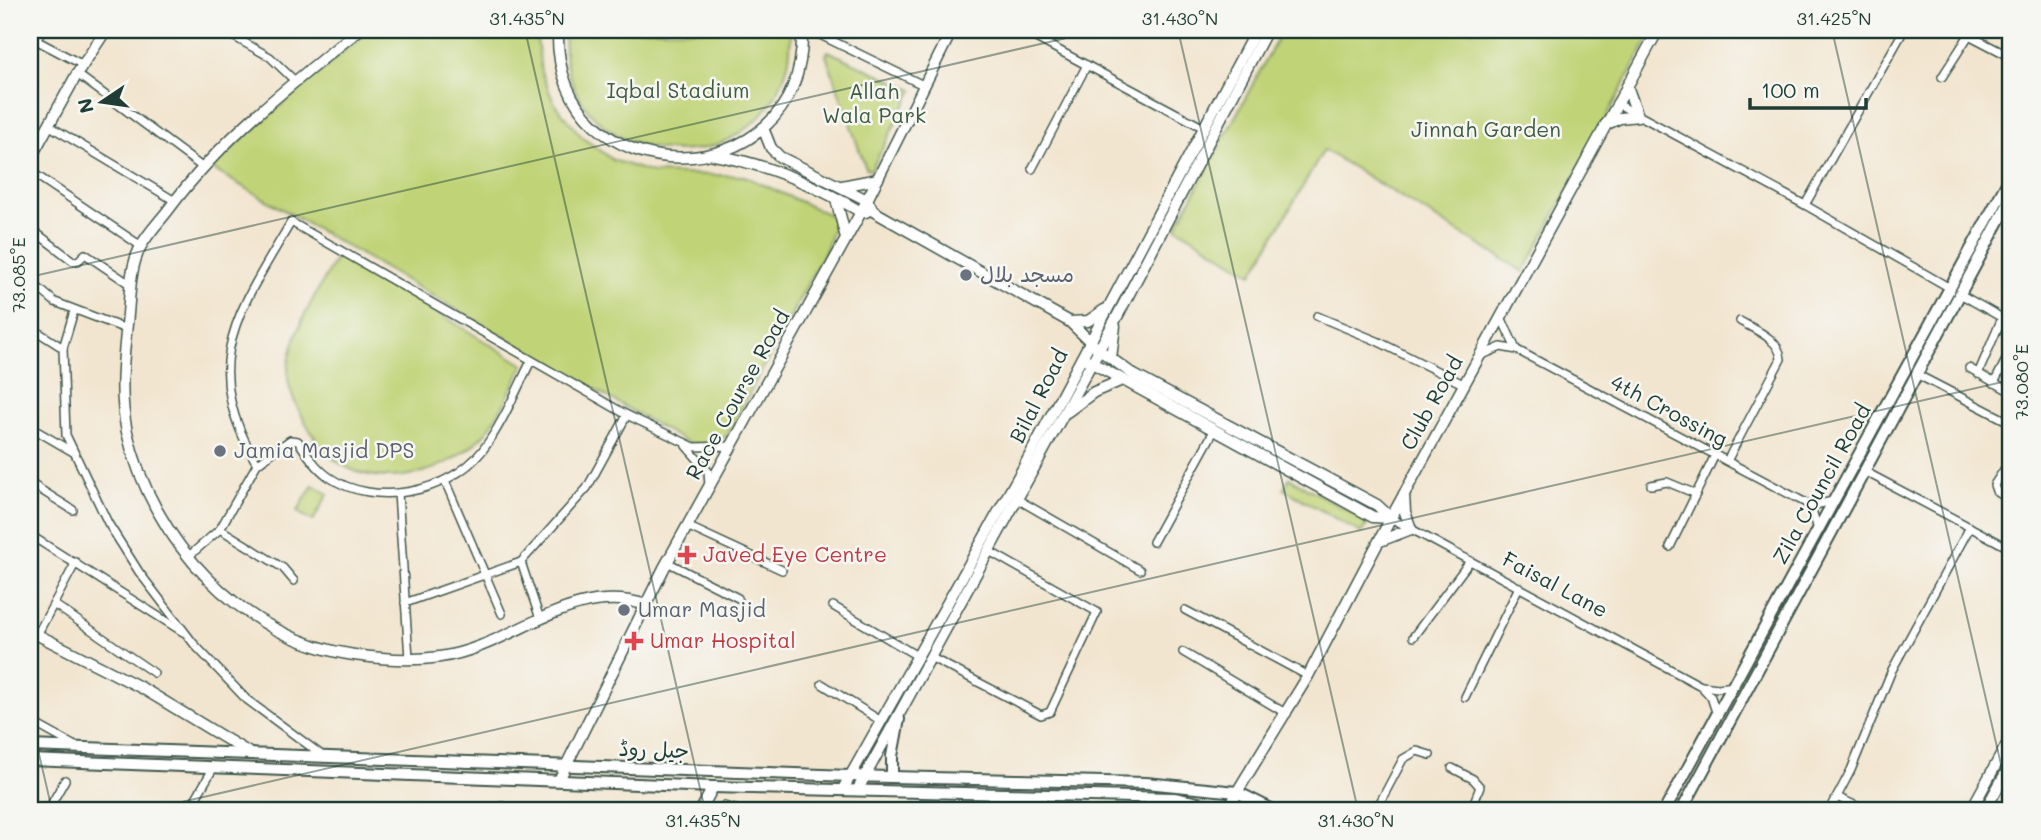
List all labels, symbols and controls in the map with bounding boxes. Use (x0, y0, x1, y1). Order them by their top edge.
text: 31.435°N (489, 6, 565, 30)
text: 31.430°N (1142, 6, 1218, 30)
text: 31.425°N (1796, 6, 1872, 30)
north arrow (66, 66, 136, 136)
scale bar (1750, 66, 1866, 110)
park label: Iqbal Stadium (606, 76, 750, 103)
text: 100 m (1761, 76, 1820, 103)
park label: Allah Wala Park (822, 77, 926, 128)
text: N (71, 96, 99, 116)
park label: Jinnah Garden (1411, 115, 1561, 142)
text: 73.085°E (6, 237, 30, 313)
place label: مسجد بلال (980, 260, 1074, 288)
marker: مسجد بلال (958, 267, 974, 283)
street label: Race Course Road (679, 304, 795, 484)
street label: Bilal Road (1002, 344, 1073, 447)
text: 73.080°E (2009, 344, 2033, 420)
street label: Club Road (1394, 350, 1468, 454)
street label: 4th Crossing (1607, 368, 1733, 452)
street label: Zila Council Road (1765, 398, 1876, 568)
place label: Jamia Masjid DPS (234, 436, 414, 463)
marker: Jamia Masjid DPS (212, 443, 228, 459)
place label: Javed Eye Centre (703, 540, 887, 567)
marker: Javed Eye Centre (677, 545, 697, 565)
street label: Faisal Lane (1498, 545, 1613, 623)
place label: Umar Masjid (638, 595, 766, 622)
marker: Umar Masjid (616, 602, 632, 618)
place label: Umar Hospital (650, 626, 796, 653)
marker: Umar Hospital (624, 631, 644, 651)
street label: جیل روڈ (618, 734, 690, 763)
text: 31.435°N (665, 808, 741, 832)
text: 31.430°N (1318, 808, 1394, 832)

